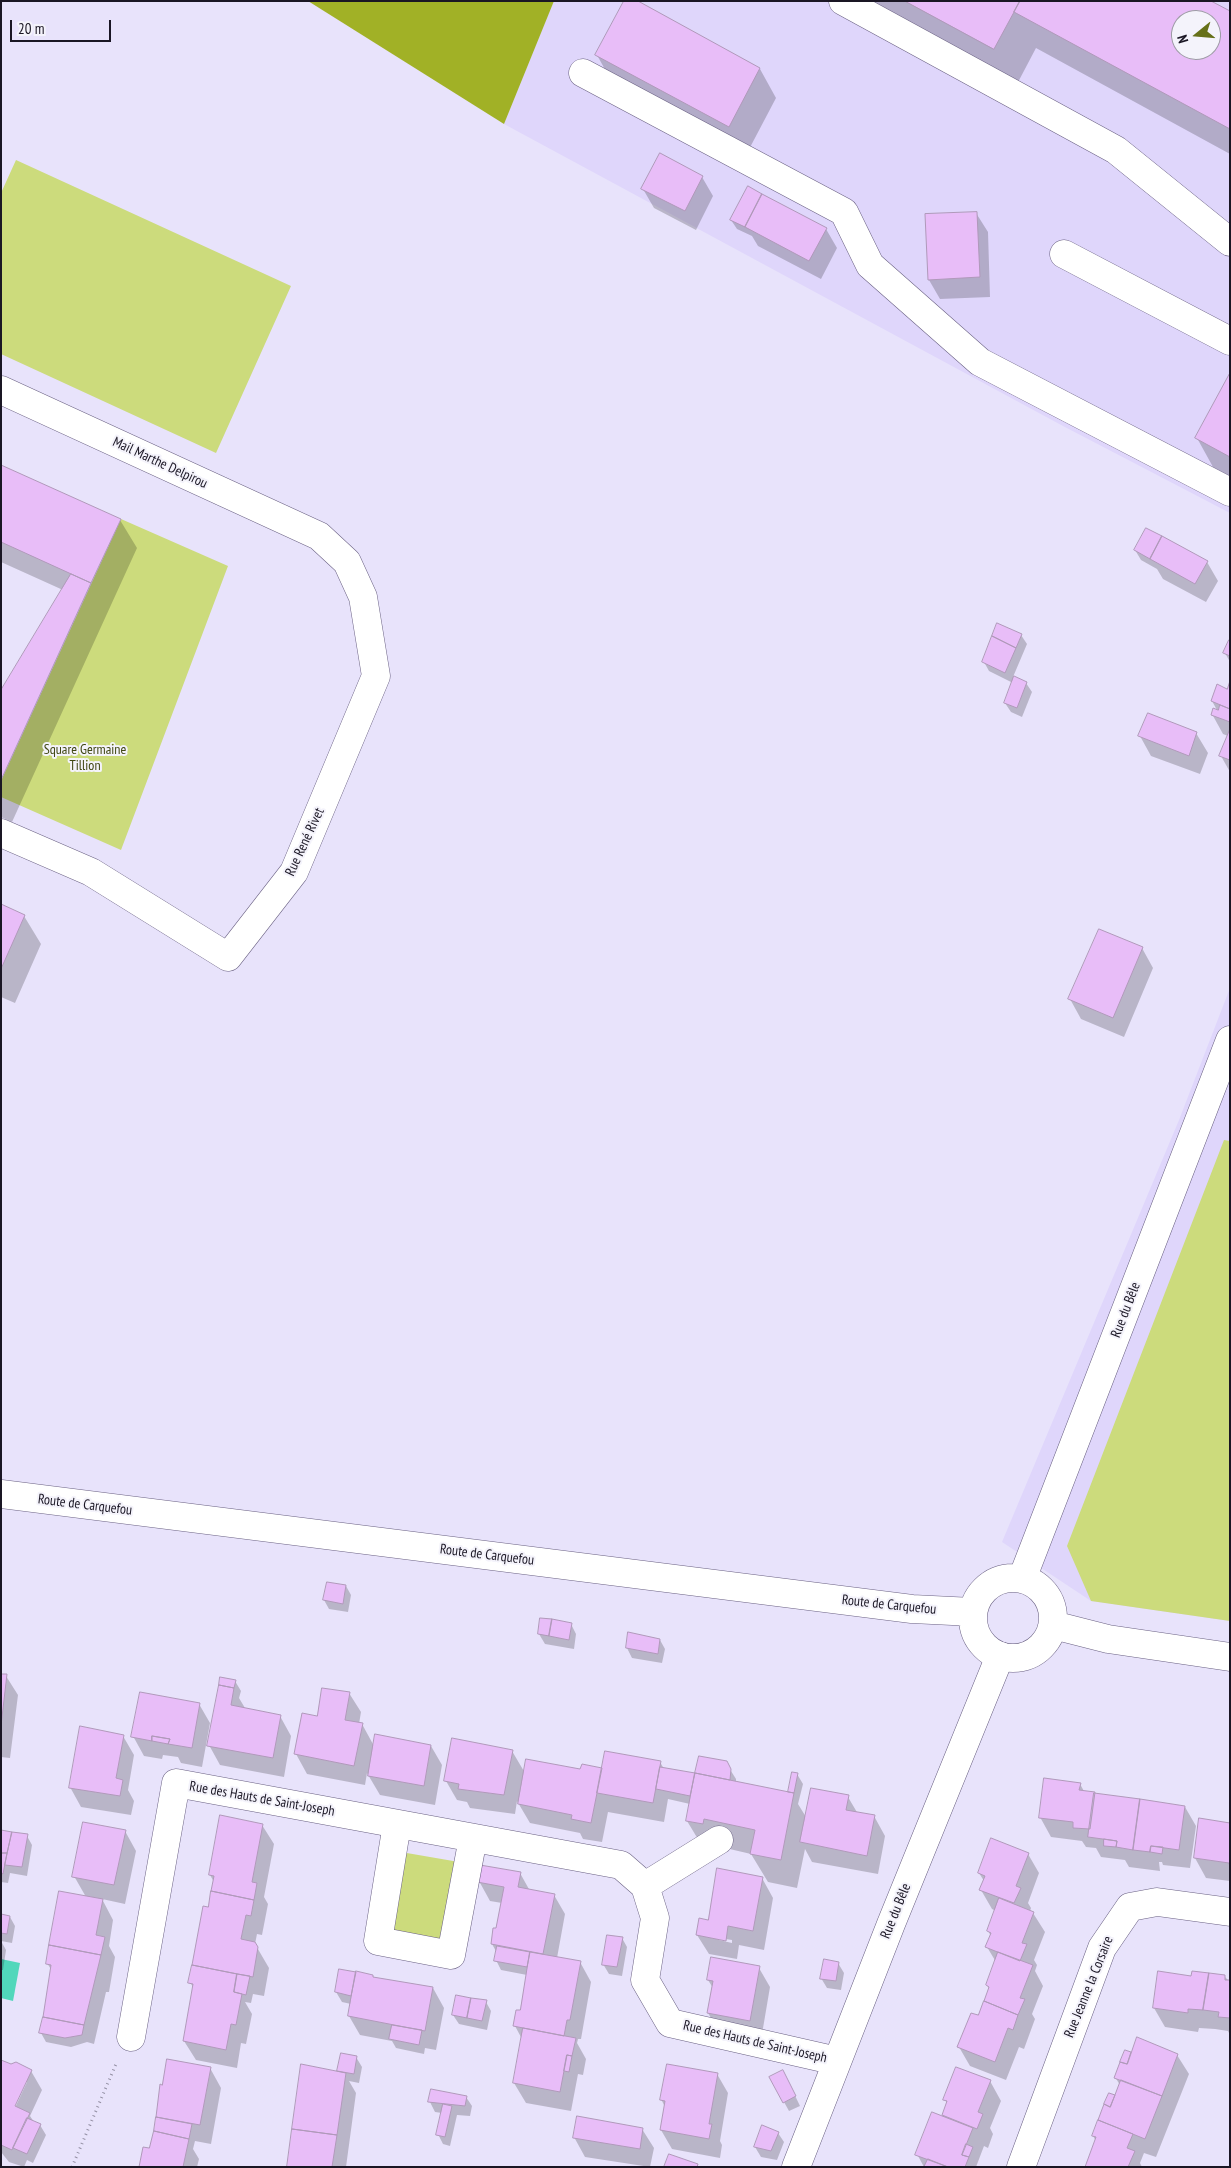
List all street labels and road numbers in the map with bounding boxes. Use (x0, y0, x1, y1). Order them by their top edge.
street label: Mail Marthe Delpirou (110, 434, 210, 492)
street label: Rue René Rivet (282, 805, 328, 879)
street label: Rue du Bêle (1108, 1280, 1144, 1340)
street label: Route de Carquefou (37, 1491, 133, 1519)
street label: Route de Carquefou (439, 1541, 535, 1569)
street label: Route de Carquefou (841, 1592, 937, 1618)
street label: Rue des Hauts de Saint-Joseph (188, 1778, 336, 1820)
street label: Rue du Bêle (877, 1881, 915, 1941)
street label: Rue Jeanne la Corsaire (1061, 1934, 1117, 2040)
street label: Rue des Hauts de Saint-Joseph (681, 2017, 829, 2067)

